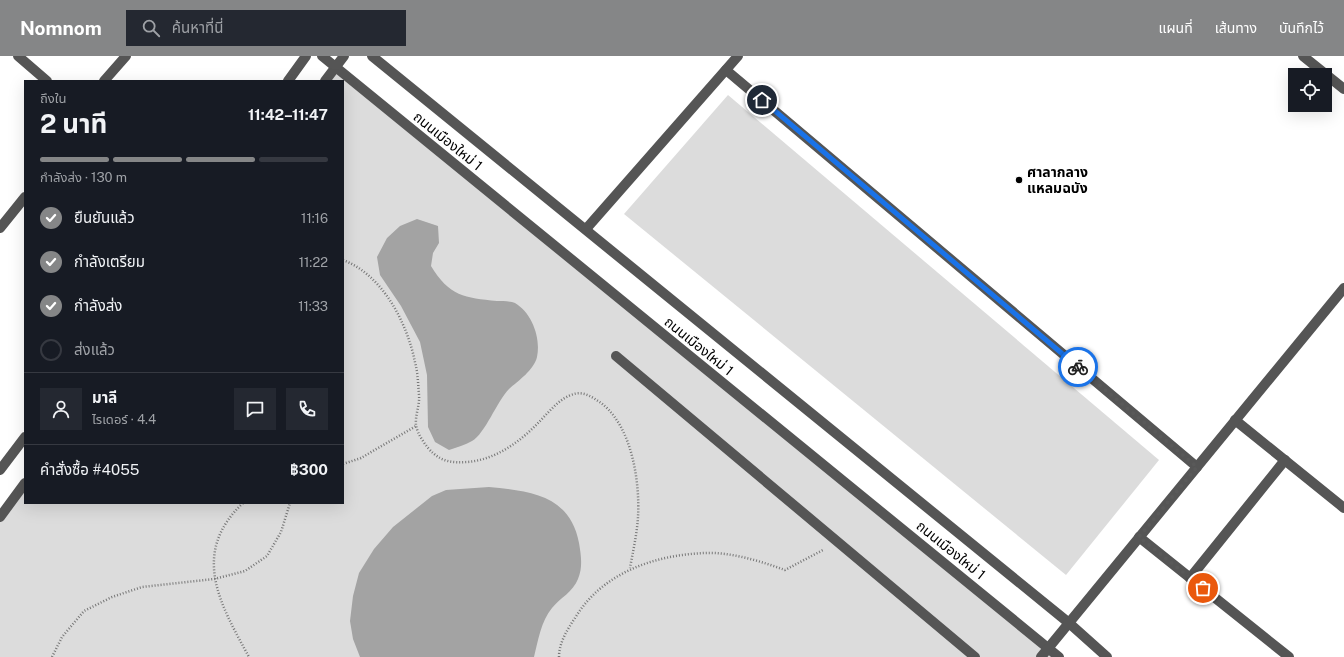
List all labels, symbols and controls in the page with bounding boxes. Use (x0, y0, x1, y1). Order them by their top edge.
search box (126, 10, 406, 46)
text: Nomnom (20, 17, 102, 39)
icon: search (140, 17, 162, 39)
text: ค้นหาที่นี่ (172, 19, 223, 36)
text: แผนที่ (1159, 20, 1193, 36)
text: เส้นทาง (1215, 20, 1257, 36)
text: บันทึกไว้ (1279, 20, 1324, 36)
map controls (1288, 68, 1332, 112)
button: locate (1288, 68, 1332, 112)
pin (745, 83, 779, 117)
icon: home (751, 89, 773, 111)
text: ถึงใน (40, 91, 66, 106)
text: 11:42–11:47 (248, 106, 328, 123)
text: 2 นาที (40, 108, 107, 139)
street label: ถนนเมืองใหม่ 1 (410, 108, 486, 174)
place label: ศาลากลาง แหลมฉบัง (1027, 164, 1088, 196)
text: กำลังส่ง · 130 m (40, 170, 127, 185)
marker: ศาลากลาง แหลมฉบัง (1014, 175, 1024, 185)
icon: check (40, 207, 62, 229)
text: ยืนยันแล้ว (74, 209, 135, 226)
text: 11:16 (301, 211, 328, 226)
icon: check (40, 251, 62, 273)
text: กำลังเตรียม (74, 253, 145, 270)
text: 11:22 (299, 255, 328, 270)
icon: check (40, 295, 62, 317)
text: กำลังส่ง (74, 297, 122, 314)
text: 11:33 (298, 299, 328, 314)
street label: ถนนเมืองใหม่ 1 (661, 313, 737, 379)
text: ส่งแล้ว (74, 341, 115, 358)
courier (1058, 347, 1098, 387)
icon: bike (1067, 356, 1089, 378)
button: person (40, 388, 82, 430)
button: chat (234, 388, 276, 430)
button: phone (286, 388, 328, 430)
text: มาลี (92, 389, 117, 406)
text: ไรเดอร์ · 4.4 (92, 412, 156, 427)
text: คำสั่งซื้อ #4055 (40, 461, 139, 478)
text: ฿300 (290, 461, 328, 478)
street label: ถนนเมืองใหม่ 1 (913, 517, 989, 583)
pin (1186, 571, 1220, 605)
icon: bag (1192, 577, 1214, 599)

